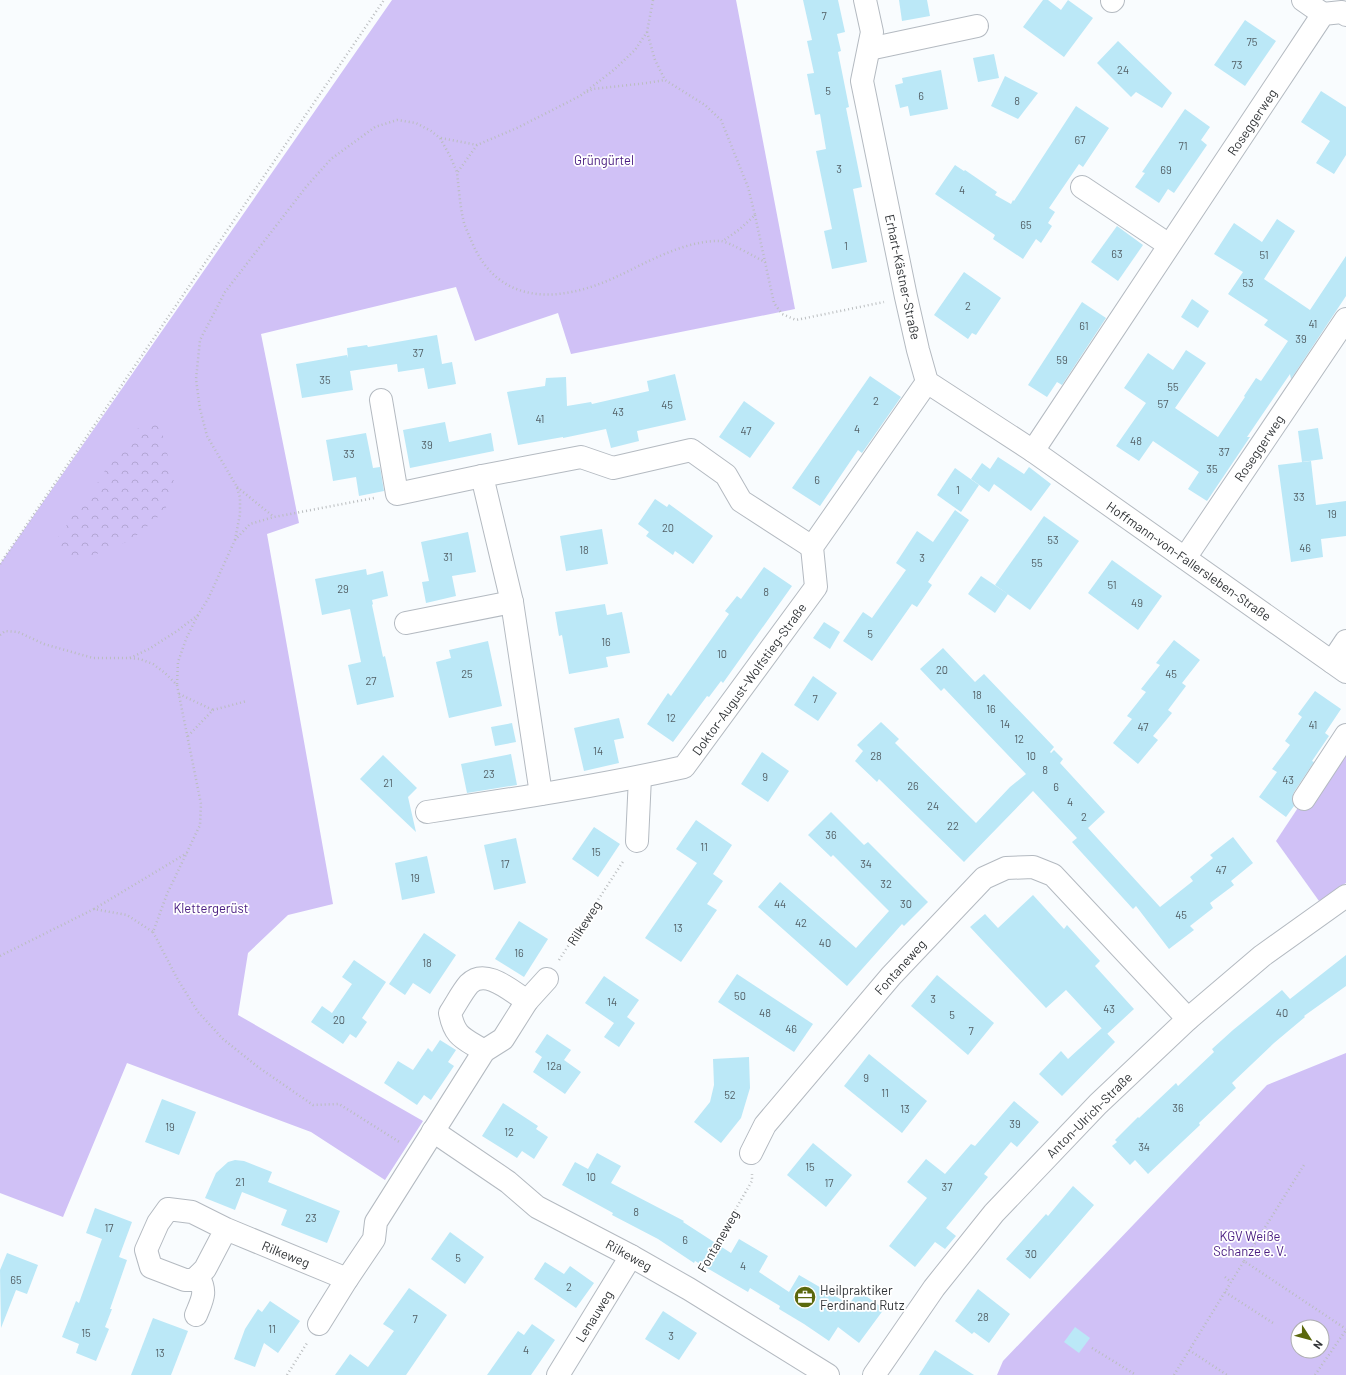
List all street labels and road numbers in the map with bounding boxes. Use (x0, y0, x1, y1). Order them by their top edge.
street label: Roseggerweg (1224, 86, 1280, 158)
street label: Erhart-Kästner-Straße (882, 213, 924, 341)
street label: Roseggerweg (1231, 412, 1287, 484)
street label: Hoffmann-von-Fallersleben-Straße (1104, 498, 1274, 624)
street label: Doktor-August-Wolfstieg-Straße (688, 600, 810, 758)
street label: Rilkeweg (564, 898, 604, 948)
street label: Fontaneweg (871, 936, 929, 998)
street label: Anton-Ulrich-Straße (1043, 1069, 1135, 1161)
street label: Fontaneweg (694, 1207, 742, 1275)
street label: Rilkeweg (603, 1236, 655, 1274)
street label: Rilkeweg (260, 1237, 312, 1271)
street label: Lenauweg (572, 1287, 616, 1345)

